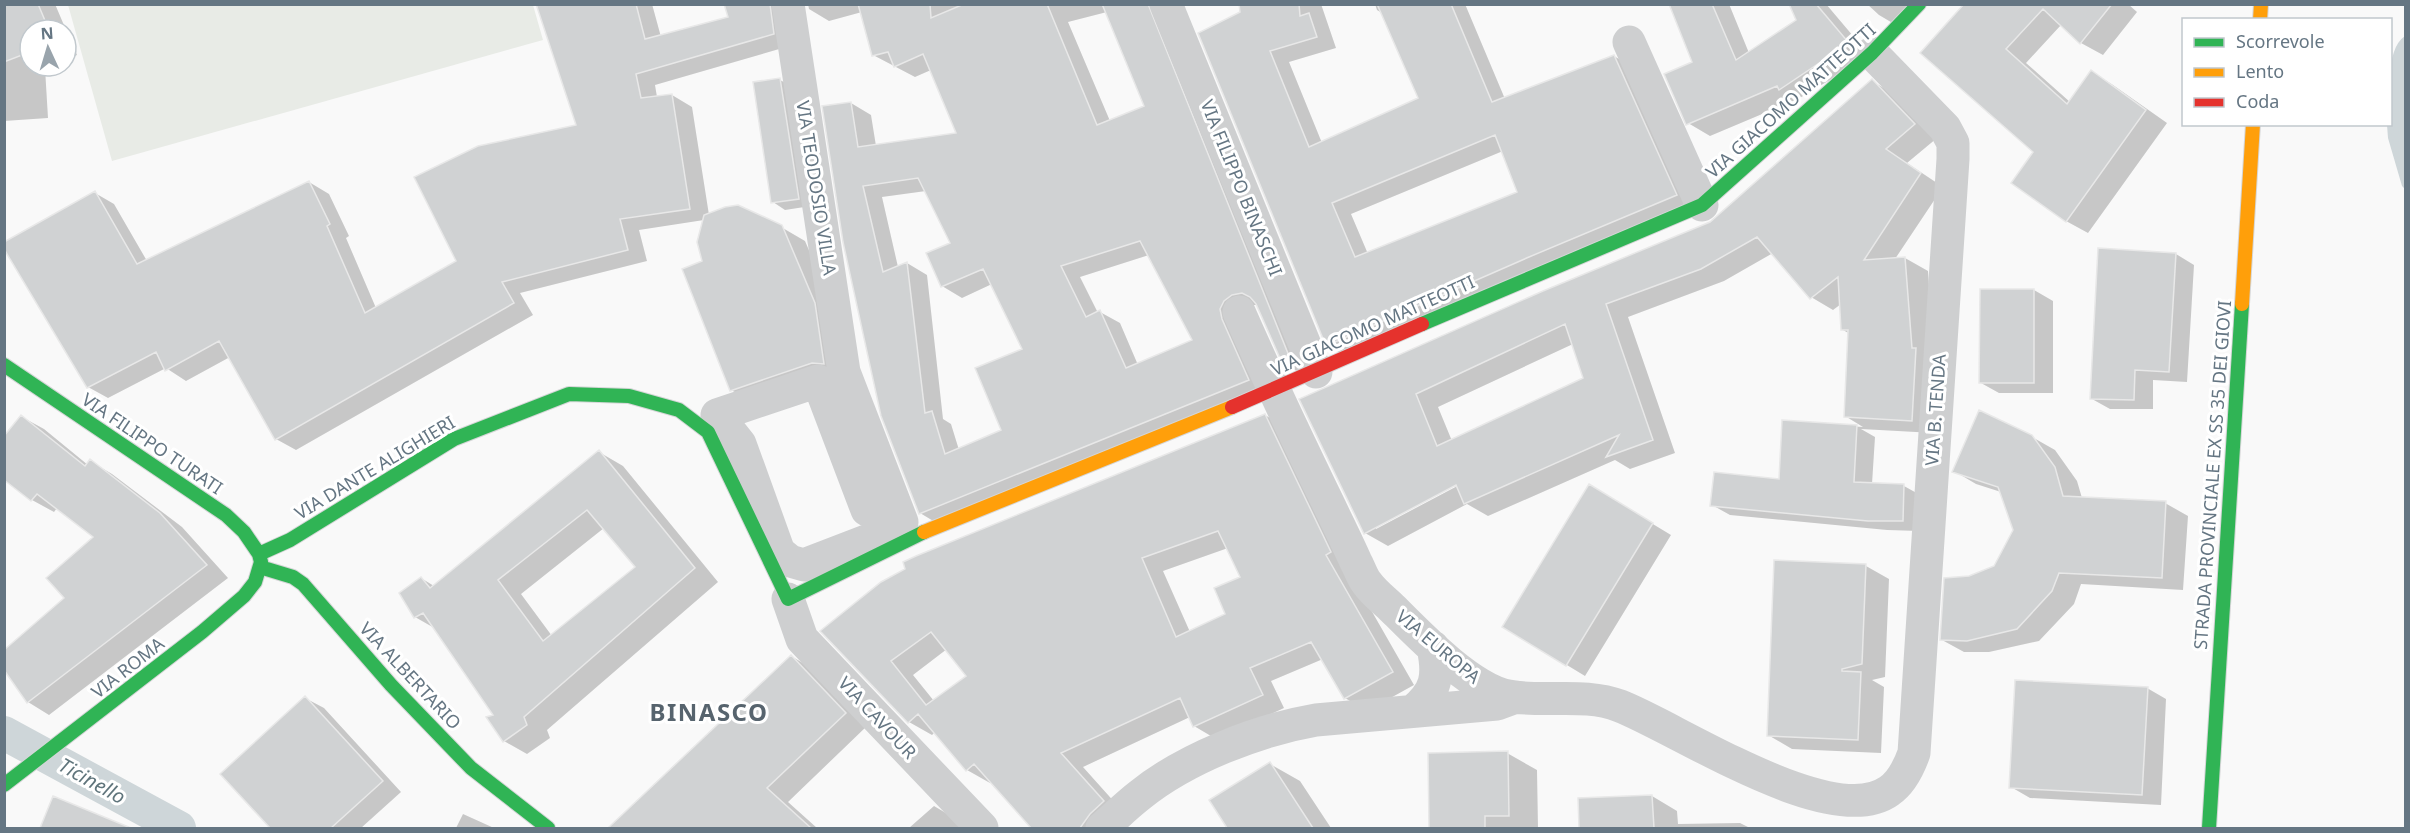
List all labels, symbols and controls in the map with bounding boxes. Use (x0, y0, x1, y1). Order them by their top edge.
north arrow (18, 18, 78, 78)
street label: VIA GIACOMO MATTEOTTI (1700, 18, 1880, 183)
legend (2182, 18, 2392, 126)
text: N (40, 22, 54, 44)
text: Scorrevole (2236, 29, 2325, 53)
text: Lento (2236, 59, 2284, 83)
text: Coda (2236, 89, 2279, 113)
street label: VIA FILIPPO BINASCHI (1196, 96, 1288, 279)
street label: VIA TEODOSIO VILLA (791, 99, 843, 277)
street label: VIA GIACOMO MATTEOTTI (1267, 269, 1478, 381)
street label: STRADA PROVINCIALE EX SS 35 DEI GIOVI (2188, 299, 2236, 650)
street label: VIA B. TENDA (1919, 353, 1951, 467)
street label: VIA FILIPPO TURATI (77, 387, 228, 499)
street label: VIA DANTE ALIGHIERI (290, 410, 459, 524)
street label: VIA EUROPA (1391, 604, 1486, 689)
street label: VIA ALBERTARIO (355, 616, 467, 734)
street label: VIA ROMA (86, 631, 169, 703)
street label: VIA CAVOUR (833, 671, 922, 764)
district label: BINASCO (649, 695, 769, 728)
water label: Ticinello (54, 751, 131, 810)

